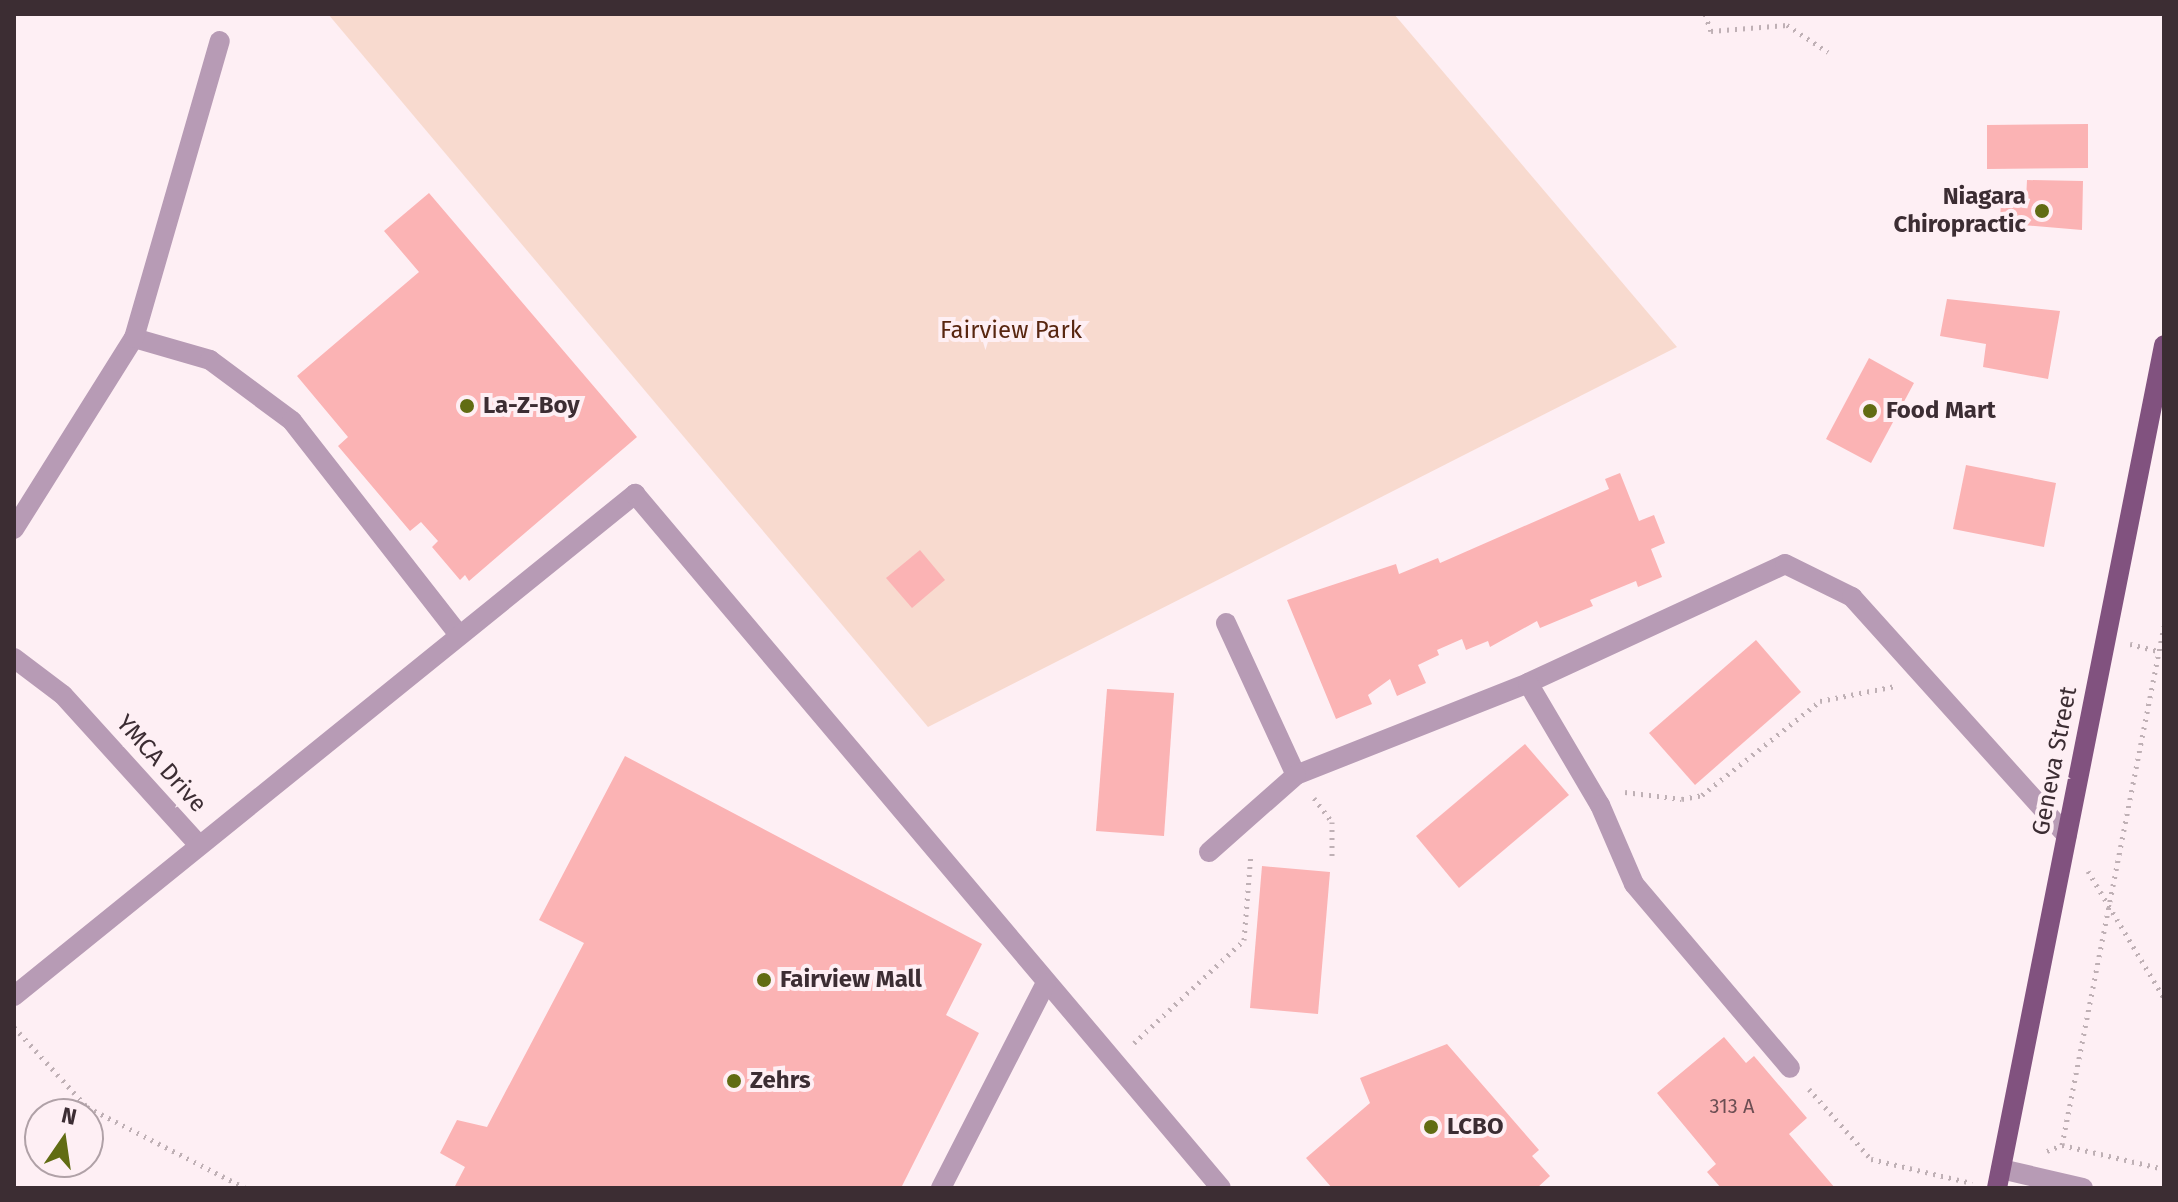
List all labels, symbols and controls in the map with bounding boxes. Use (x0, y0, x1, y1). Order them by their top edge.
place label: Niagara Chiropractic (1894, 183, 2026, 239)
marker: Niagara Chiropractic (2033, 202, 2051, 220)
park label: Fairview Park (940, 317, 1082, 345)
place label: La-Z-Boy (483, 392, 580, 420)
marker: La-Z-Boy (458, 397, 476, 415)
place label: Food Mart (1886, 397, 1996, 425)
marker: Food Mart (1861, 402, 1879, 420)
street label: Geneva Street (2026, 684, 2084, 838)
street label: YMCA Drive (110, 709, 212, 819)
place label: Fairview Mall (780, 966, 922, 994)
marker: Fairview Mall (755, 971, 773, 989)
place label: Zehrs (750, 1067, 811, 1095)
marker: Zehrs (725, 1072, 743, 1090)
house number: 313 A (1710, 1094, 1754, 1118)
north arrow (24, 1098, 104, 1178)
text: N (59, 1101, 79, 1131)
place label: LCBO (1447, 1113, 1503, 1141)
marker: LCBO (1422, 1118, 1440, 1136)

